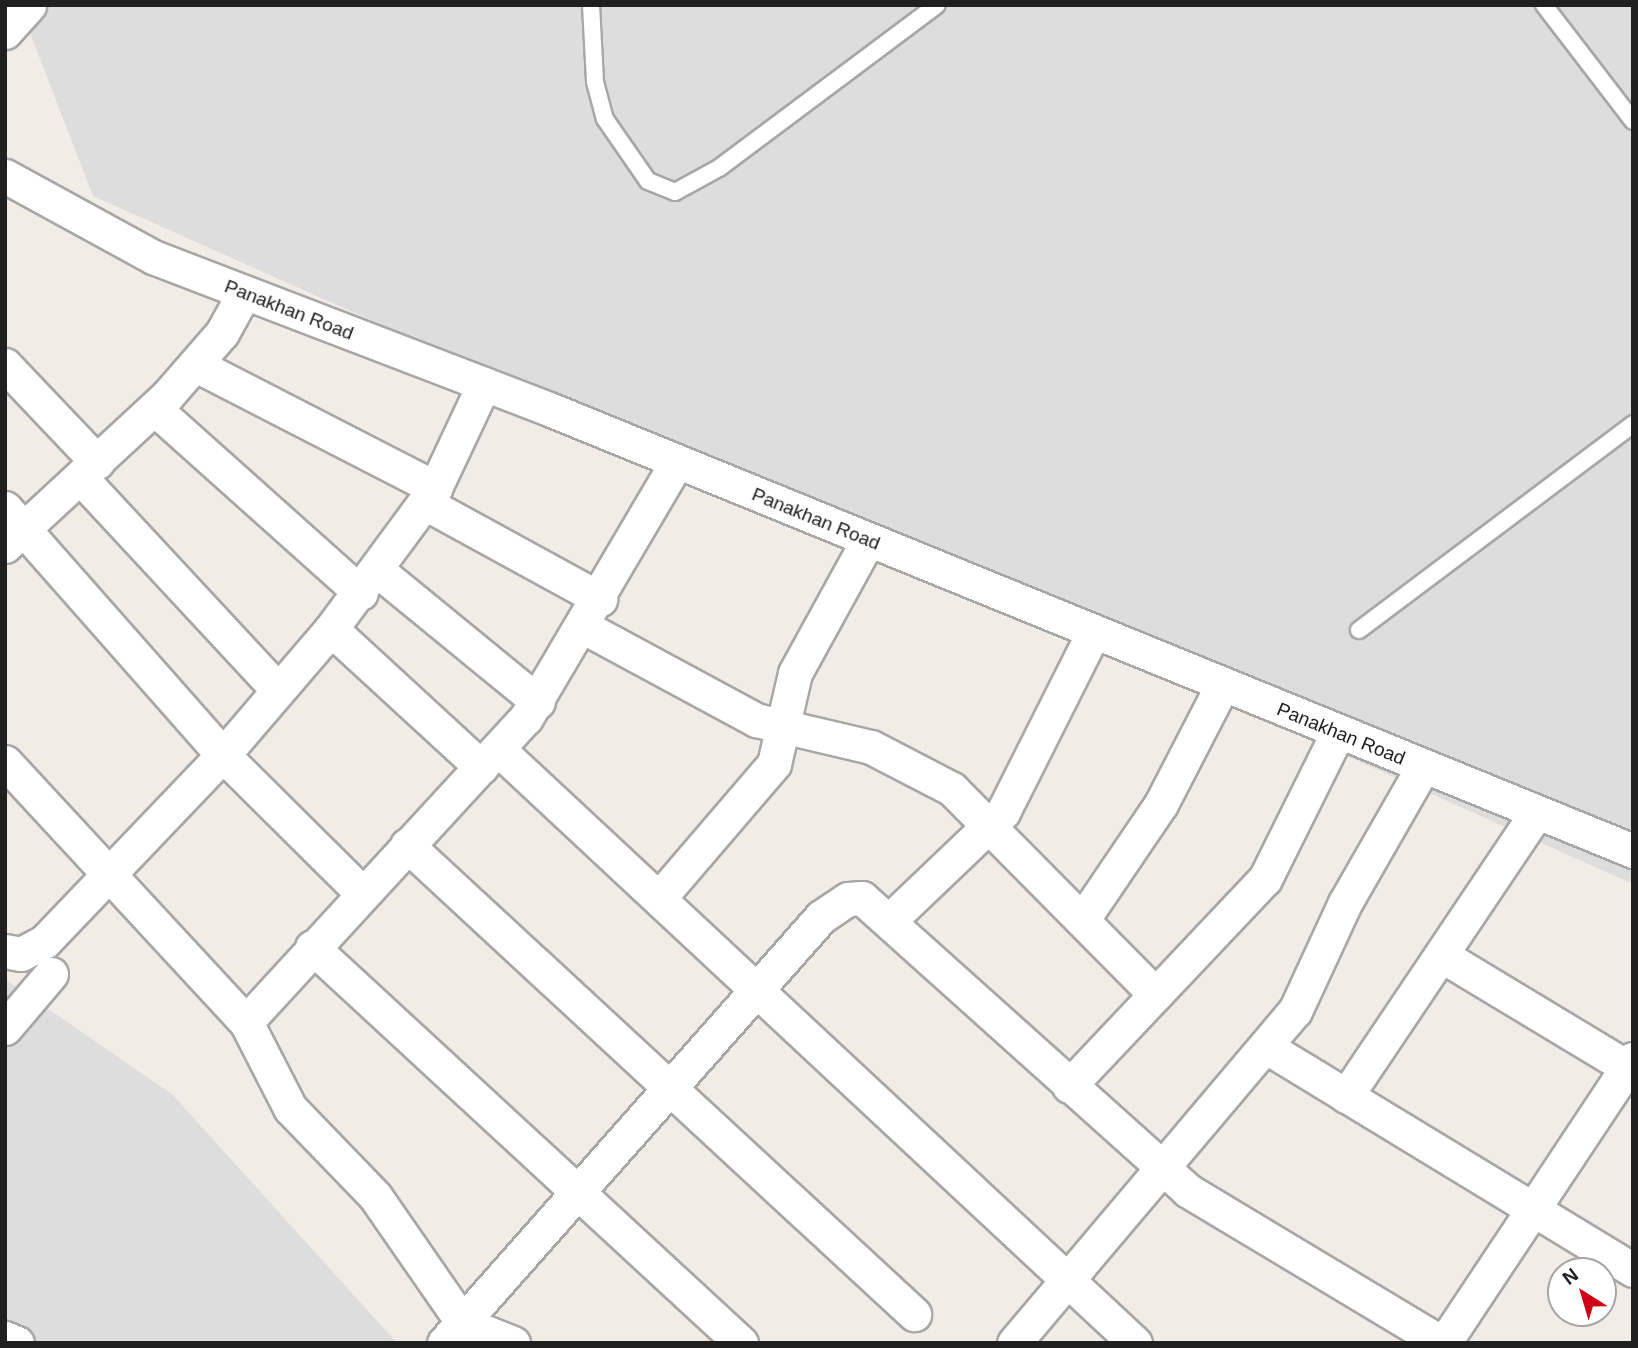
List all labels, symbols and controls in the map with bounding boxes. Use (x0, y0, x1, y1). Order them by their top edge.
street label: Panakhan Road (221, 275, 357, 345)
street label: Panakhan Road (749, 483, 883, 555)
street label: Panakhan Road (1274, 698, 1408, 770)
north arrow (1547, 1257, 1617, 1327)
text: N (1558, 1264, 1582, 1289)

